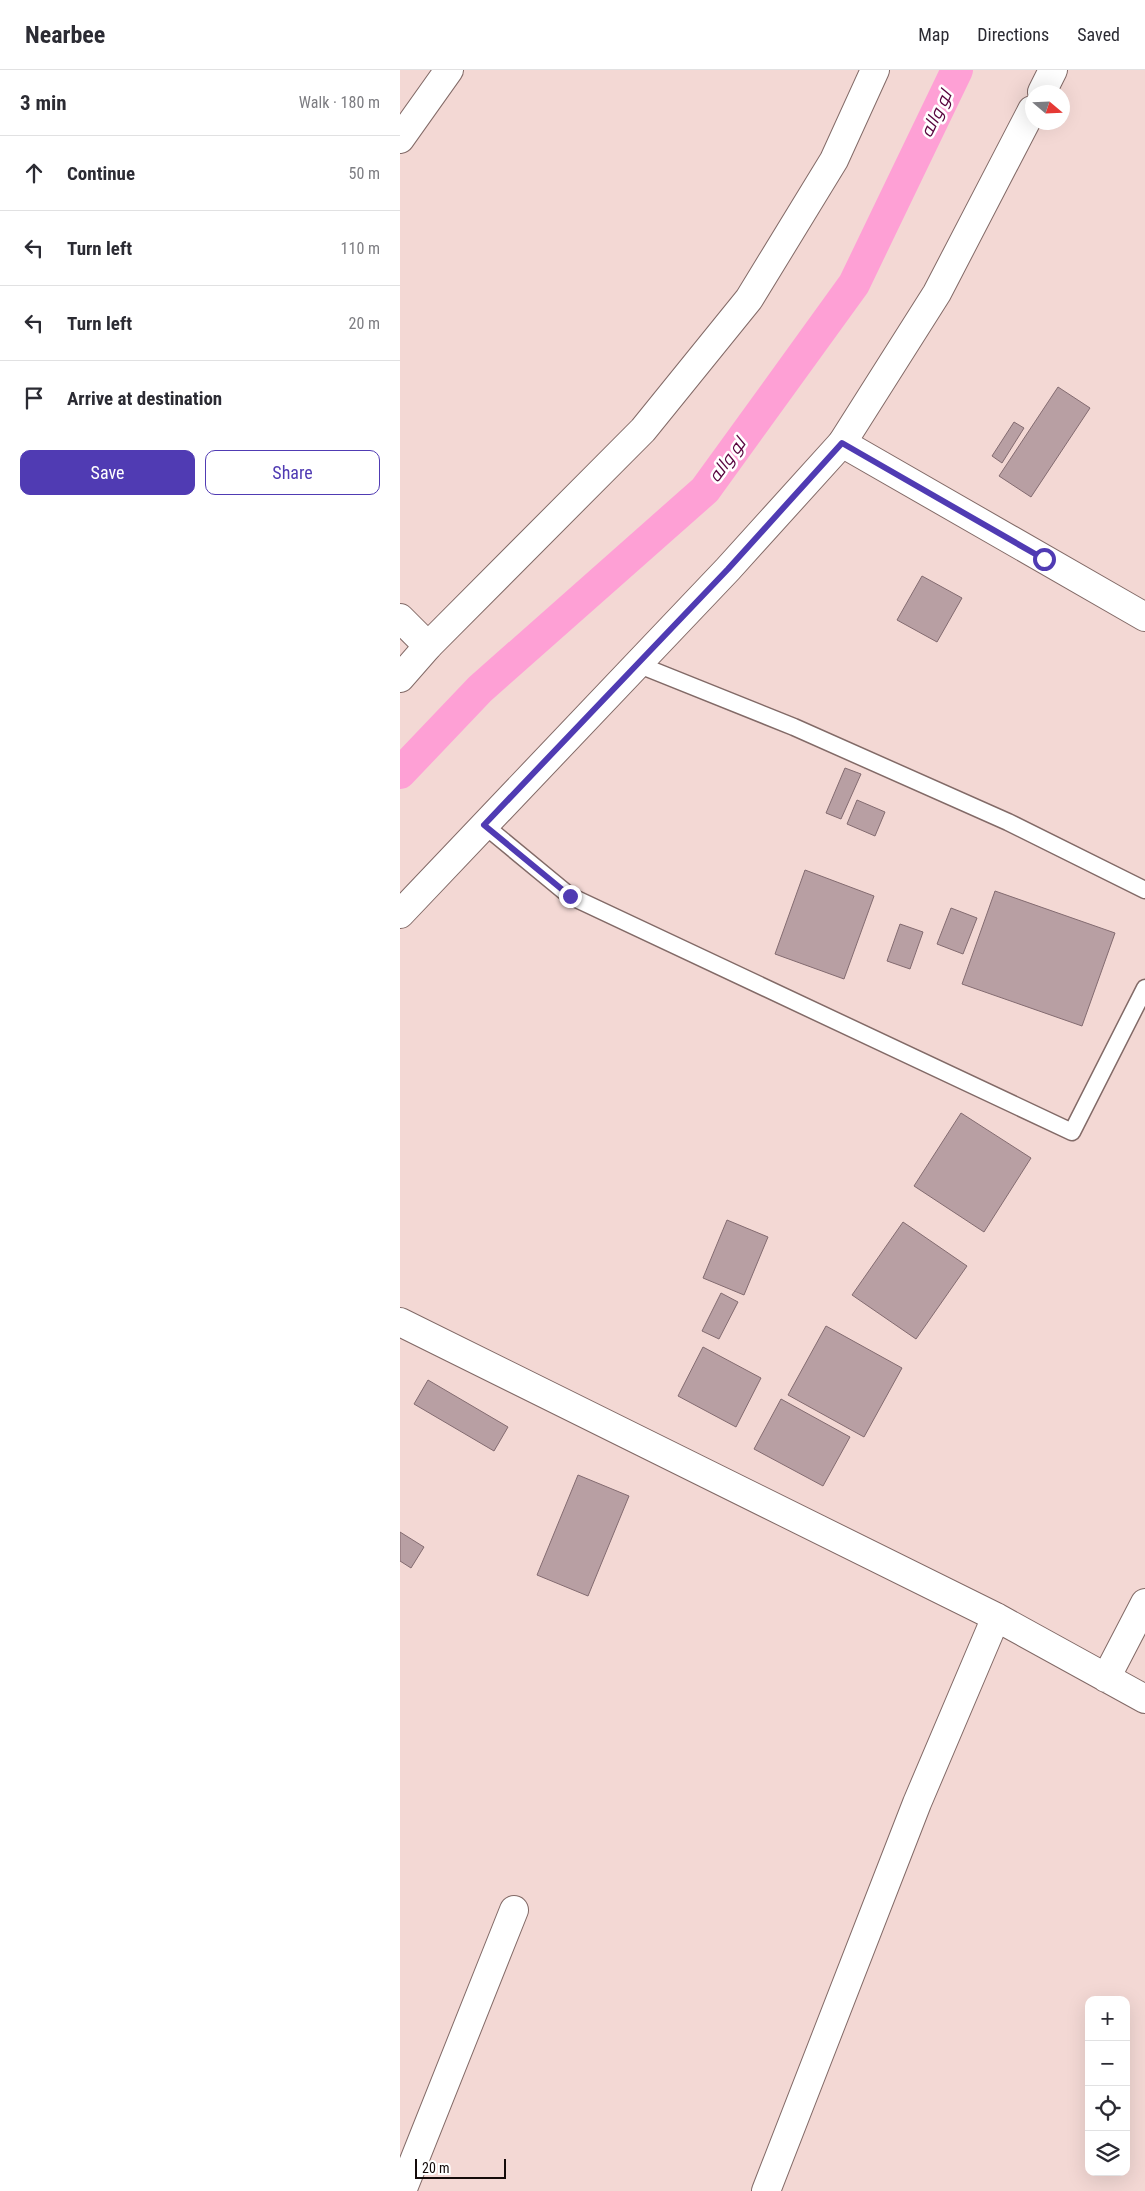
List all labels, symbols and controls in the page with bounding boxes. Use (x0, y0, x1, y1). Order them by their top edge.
text: Nearbee (25, 21, 105, 49)
text: Map (918, 24, 949, 45)
text: Directions (977, 24, 1049, 45)
text: Saved (1077, 24, 1120, 45)
water label: لو واله (915, 85, 957, 141)
north arrow (1025, 85, 1070, 130)
text: 3 min (20, 91, 67, 115)
text: Walk · 180 m (299, 93, 380, 112)
icon: ahead (20, 159, 48, 187)
text: Continue (67, 162, 135, 185)
text: 50 m (348, 164, 380, 183)
icon: left (20, 234, 48, 262)
text: Turn left (67, 237, 132, 260)
text: 110 m (341, 239, 380, 258)
icon: left (20, 309, 48, 337)
text: Turn left (67, 312, 132, 335)
text: 20 m (348, 314, 380, 333)
icon: arrive (20, 384, 48, 412)
text: Arrive at destination (67, 387, 222, 410)
water label: لو واله (704, 432, 751, 486)
button: Save (20, 450, 195, 495)
button: Share (205, 450, 380, 495)
route start (1033, 548, 1056, 571)
route end (559, 885, 582, 908)
map controls (1085, 1996, 1130, 2176)
button: + (1085, 1996, 1130, 2041)
button: − (1085, 2041, 1130, 2086)
button: locate (1085, 2086, 1130, 2131)
button: layers (1085, 2131, 1130, 2176)
scale bar (415, 2156, 506, 2179)
text: 20 m (422, 2160, 450, 2176)

